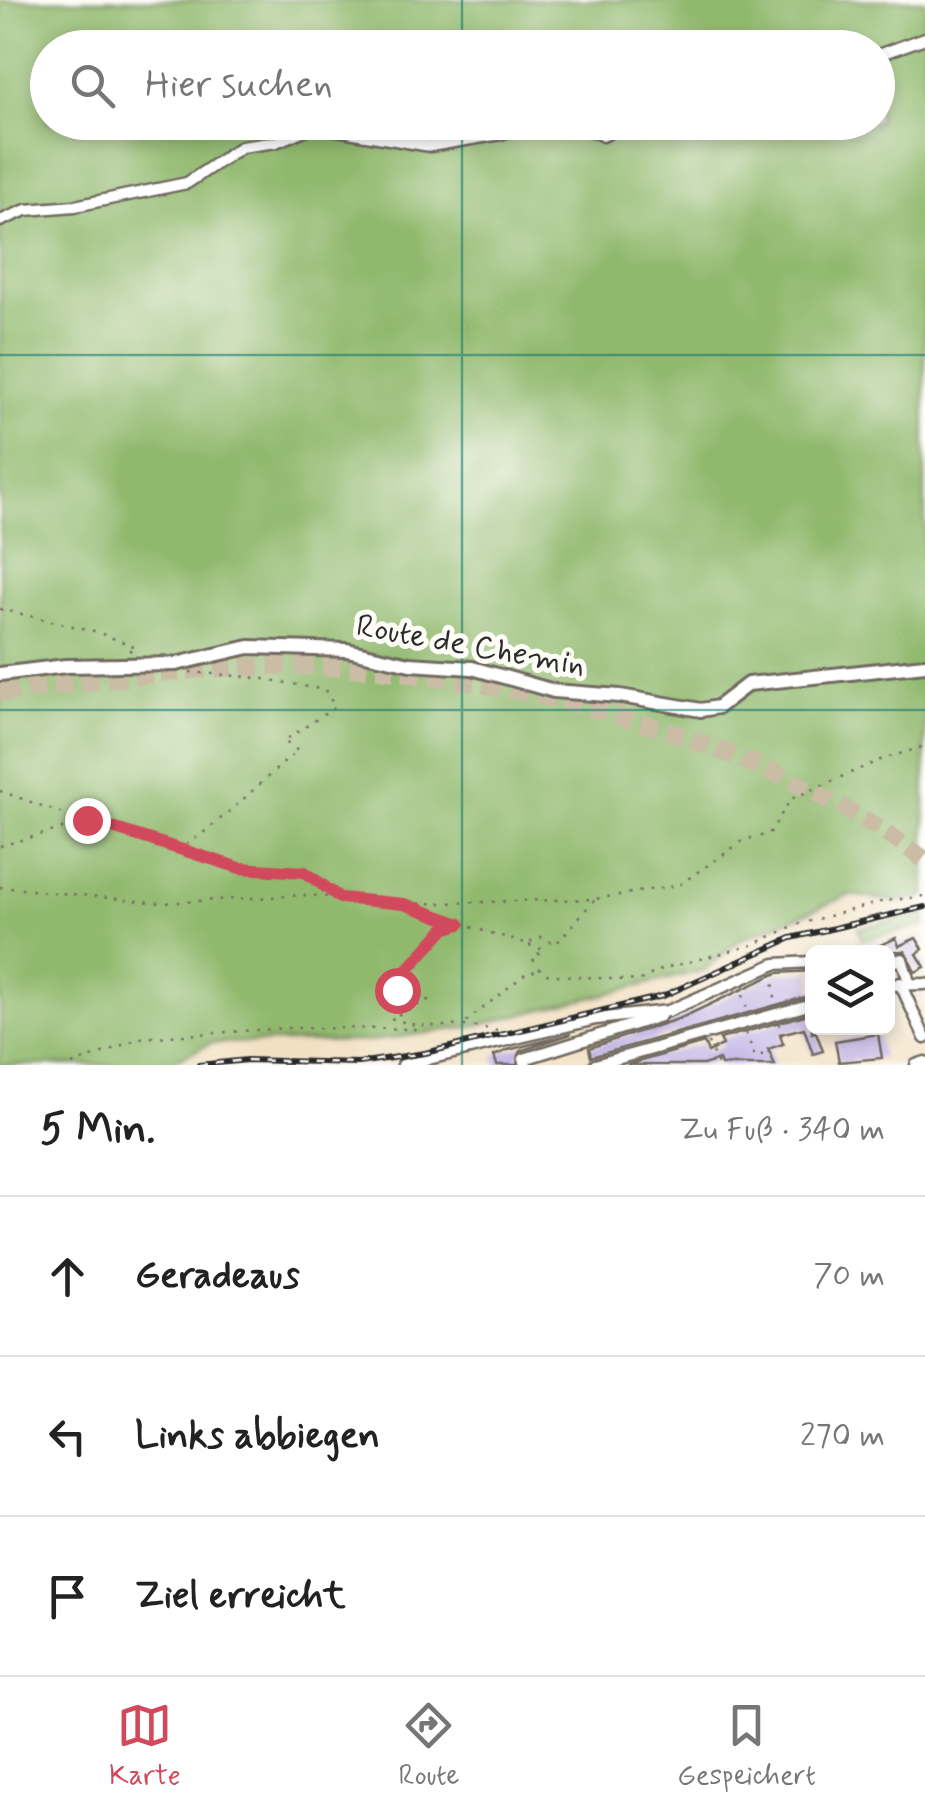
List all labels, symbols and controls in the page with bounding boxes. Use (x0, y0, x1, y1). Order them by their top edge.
search box (30, 30, 895, 140)
icon: search (65, 58, 120, 113)
text: Hier suchen (145, 61, 333, 110)
street label: Route de Chemin (353, 605, 588, 687)
route end (65, 798, 111, 844)
map controls (805, 945, 895, 1035)
button: layers (805, 945, 895, 1035)
route start (375, 968, 421, 1014)
text: 5 Min. (40, 1103, 155, 1158)
text: Zu Fuß · 340 m (679, 1109, 885, 1151)
icon: ahead (40, 1249, 95, 1304)
text: Geradeaus (135, 1252, 300, 1301)
text: 70 m (813, 1255, 885, 1297)
icon: left (40, 1409, 95, 1464)
text: Links abbiegen (135, 1412, 380, 1461)
text: 270 m (800, 1415, 885, 1457)
icon: arrive (40, 1569, 95, 1624)
text: Ziel erreicht (135, 1572, 346, 1621)
tab: Karte (109, 1698, 181, 1795)
tab: Route (398, 1698, 459, 1795)
tab: Gespeichert (677, 1698, 816, 1795)

